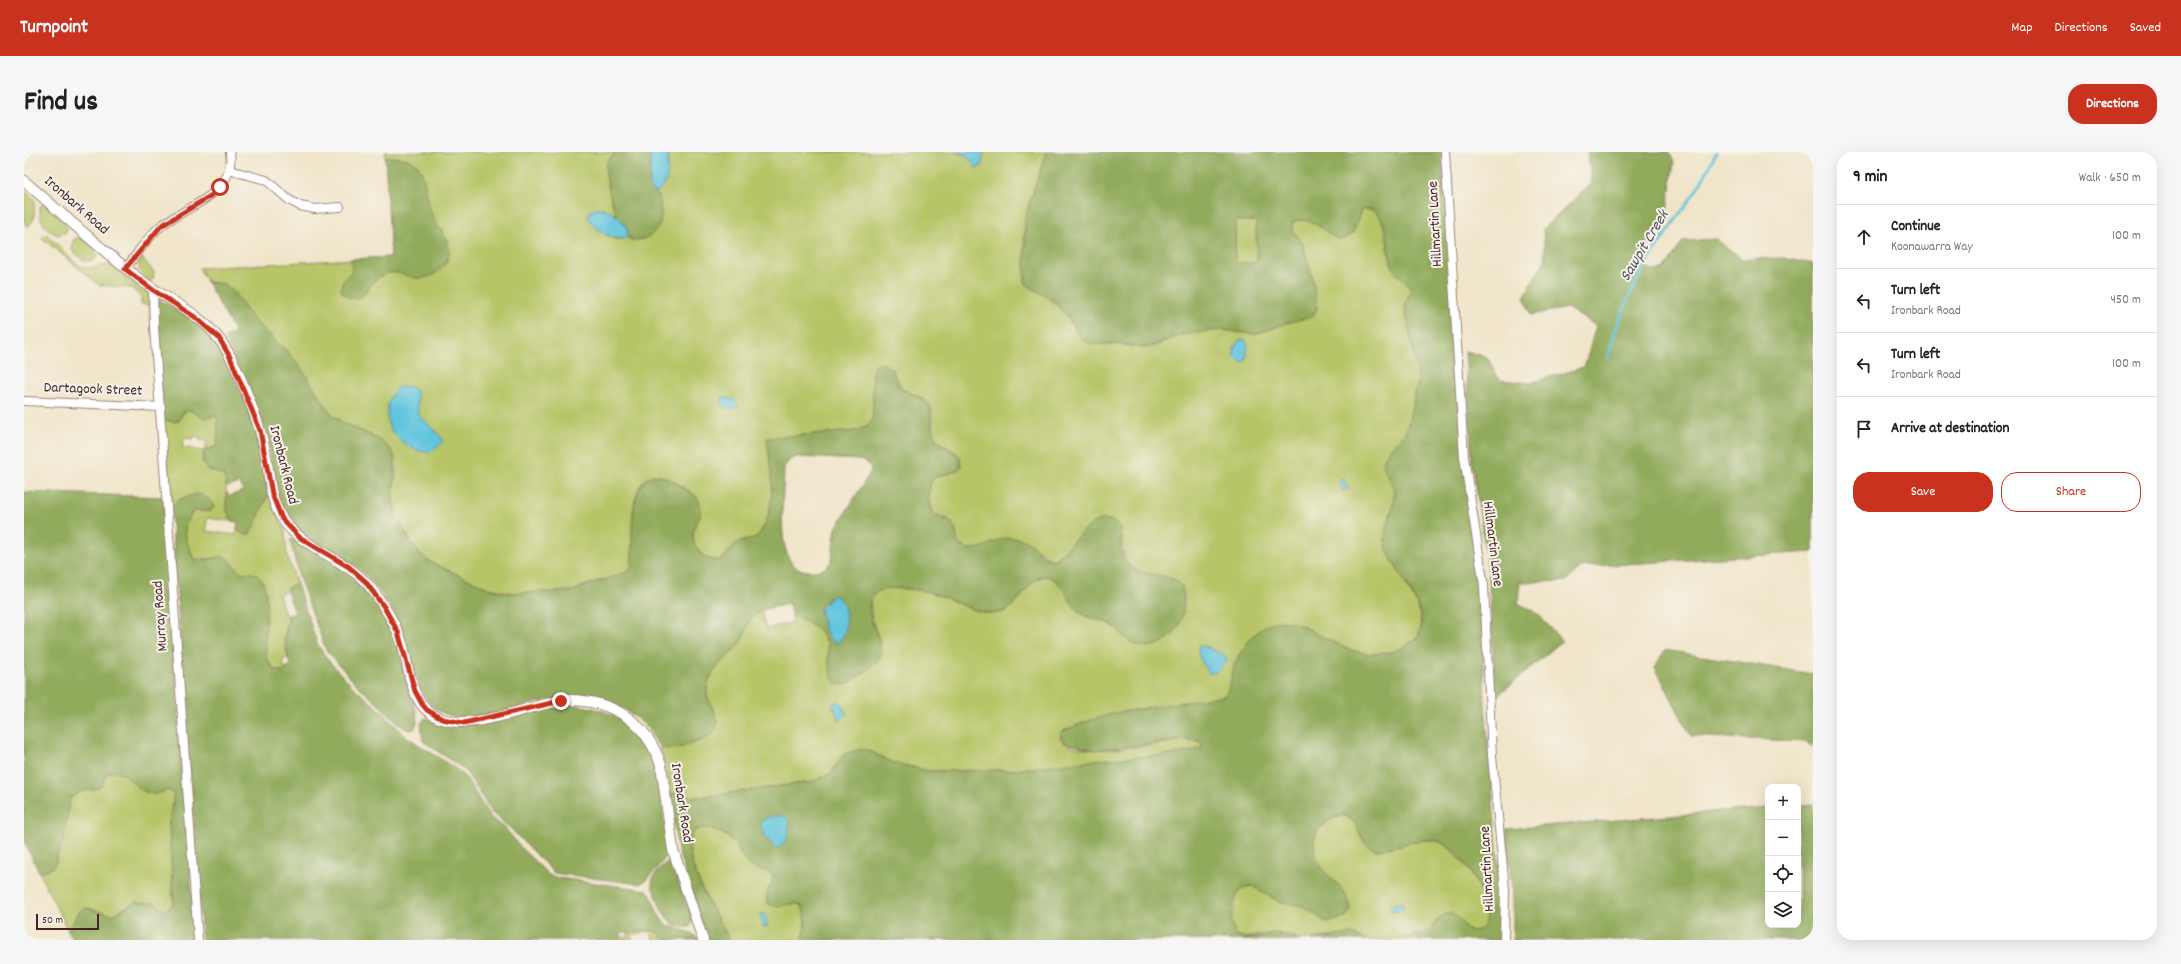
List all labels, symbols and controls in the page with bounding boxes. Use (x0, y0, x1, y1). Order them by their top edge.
text: Turnpoint (20, 15, 88, 42)
text: Map (2011, 18, 2033, 38)
text: Directions (2055, 18, 2108, 38)
text: Saved (2130, 18, 2161, 38)
text: Find us (24, 84, 98, 124)
button: Directions (2068, 84, 2157, 124)
text: 9 min (1853, 166, 1887, 190)
text: Walk · 650 m (2079, 169, 2141, 188)
street label: Ironbark Road (38, 171, 114, 241)
route start (211, 178, 229, 196)
street label: Hillmartin Lane (1423, 180, 1449, 267)
water label: Sawpit Creek (1615, 205, 1676, 286)
text: Continue (1891, 216, 1940, 238)
icon: ahead (1853, 226, 1875, 248)
text: 100 m (2112, 227, 2141, 246)
text: Koonawarra Way (1891, 238, 1973, 257)
text: Turn left (1891, 280, 1940, 302)
icon: left (1853, 290, 1875, 312)
text: 450 m (2111, 291, 2141, 310)
text: Ironbark Road (1891, 302, 1961, 321)
text: Turn left (1891, 344, 1940, 366)
icon: left (1853, 354, 1875, 376)
text: 100 m (2112, 355, 2141, 374)
text: Ironbark Road (1891, 366, 1961, 385)
street label: Dartagook Street (43, 377, 143, 403)
icon: arrive (1853, 418, 1875, 440)
text: Arrive at destination (1891, 418, 2009, 440)
street label: Ironbark Road (263, 423, 303, 507)
button: Save (1853, 472, 1993, 512)
button: Share (2001, 472, 2141, 512)
street label: Hillmartin Lane (1476, 500, 1508, 588)
street label: Murray Road (148, 580, 174, 652)
route end (552, 692, 570, 710)
street label: Ironbark Road (664, 761, 698, 845)
map controls (1765, 784, 1801, 928)
button: + (1765, 784, 1801, 820)
button: − (1765, 820, 1801, 856)
street label: Hillmartin Lane (1475, 825, 1501, 912)
button: locate (1765, 856, 1801, 892)
button: layers (1765, 892, 1801, 928)
scale bar (36, 912, 99, 931)
text: 50 m (42, 913, 63, 929)

